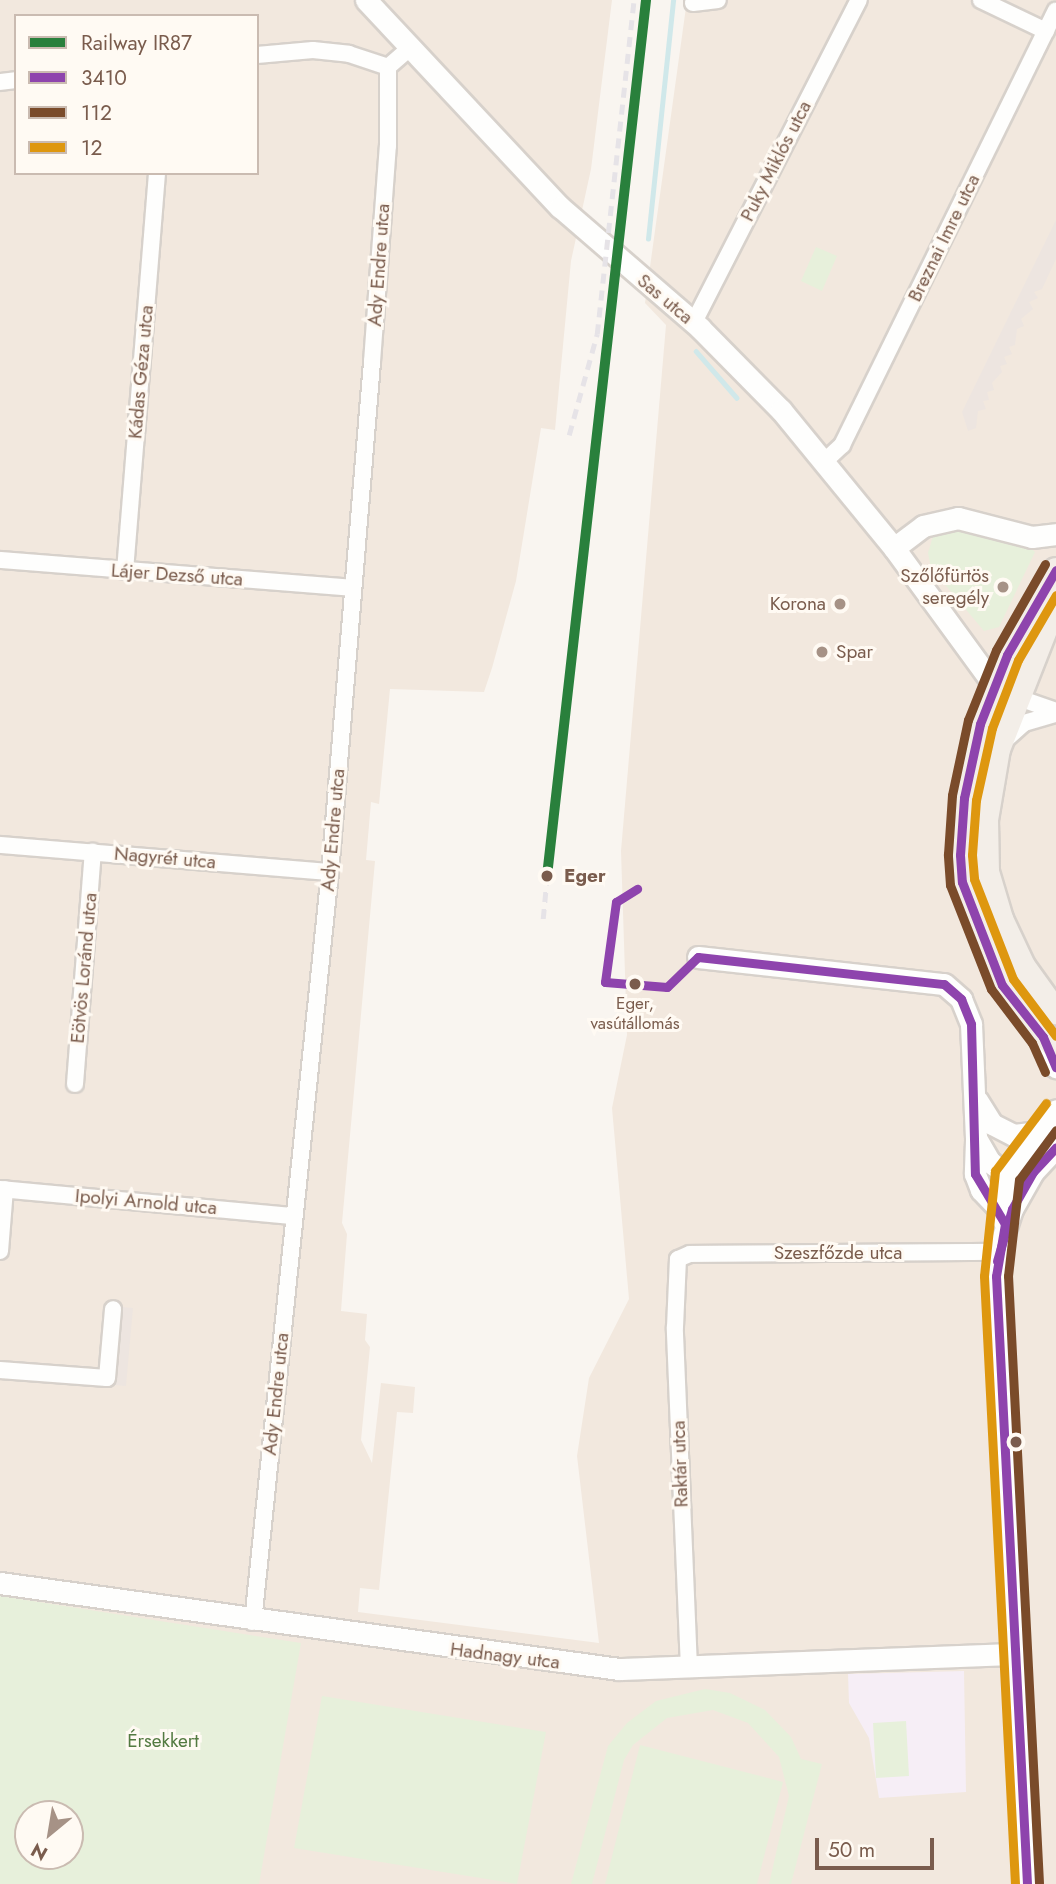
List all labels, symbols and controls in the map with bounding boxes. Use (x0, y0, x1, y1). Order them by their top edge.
legend (14, 14, 259, 175)
text: Railway IR87 (81, 28, 192, 58)
text: 3410 (81, 63, 127, 93)
street label: Puky Miklós utca (736, 97, 816, 225)
text: 112 (81, 98, 112, 128)
text: 12 (81, 133, 102, 163)
street label: Breznai Imre utca (903, 171, 985, 305)
street label: Ady Endre utca (363, 203, 395, 327)
street label: Sas utca (633, 269, 697, 329)
street label: Kádas Géza utca (124, 304, 158, 440)
street label: Lájer Dezső utca (110, 559, 244, 591)
place label: Szőlőfürtös seregély (900, 565, 989, 609)
marker: Szőlőfürtös seregély (995, 579, 1011, 595)
place label: Korona (770, 593, 826, 615)
marker: Korona (832, 596, 848, 612)
place label: Spar (836, 641, 873, 663)
marker: Spar (814, 644, 830, 660)
street label: Ady Endre utca (316, 768, 350, 892)
street label: Nagyrét utca (113, 842, 217, 874)
marker: Eger (536, 865, 558, 887)
place label: Eger (564, 865, 606, 887)
street label: Eötvös Loránd utca (66, 892, 102, 1044)
marker: Eger, vasútállomás (628, 977, 642, 991)
place label: Eger, vasútállomás (590, 994, 680, 1034)
street label: Ipolyi Arnold utca (74, 1184, 218, 1220)
street label: Szeszfőzde utca (774, 1242, 902, 1264)
street label: Ady Endre utca (258, 1332, 294, 1456)
street label: Raktár utca (667, 1420, 693, 1508)
unlabelled marker (1009, 1435, 1023, 1449)
street label: Hadnagy utca (449, 1638, 561, 1674)
park label: Érsekkert (127, 1730, 199, 1752)
north arrow (14, 1800, 84, 1870)
scale bar (818, 1825, 937, 1869)
text: 50 m (828, 1835, 875, 1865)
text: N (26, 1836, 53, 1867)

